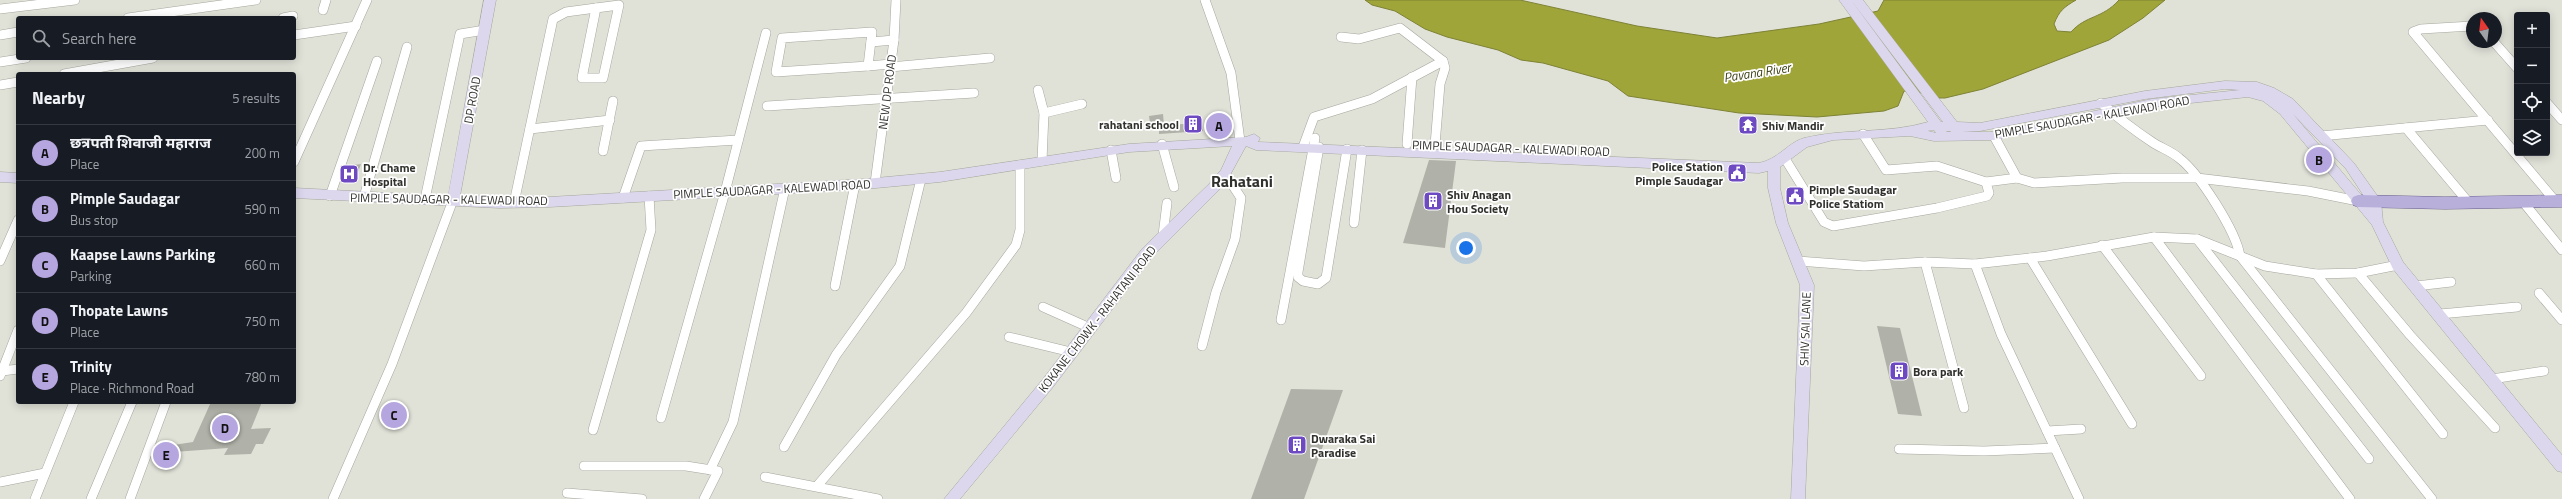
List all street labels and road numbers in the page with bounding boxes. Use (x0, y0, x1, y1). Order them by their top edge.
street label: NEW DP ROAD (873, 53, 901, 131)
street label: DP ROAD (459, 75, 486, 125)
street label: PIMPLE SAUDAGAR - KALEWADI ROAD (1993, 90, 2191, 144)
street label: PIMPLE SAUDAGAR - KALEWADI ROAD (1412, 135, 1610, 161)
street label: PIMPLE SAUDAGAR - KALEWADI ROAD (673, 174, 872, 204)
street label: PIMPLE SAUDAGAR - KALEWADI ROAD (350, 188, 548, 210)
street label: KOKANE CHOWK - RAHATANI ROAD (1033, 241, 1161, 397)
street label: SHIV SAI LANE (1794, 291, 1816, 366)

